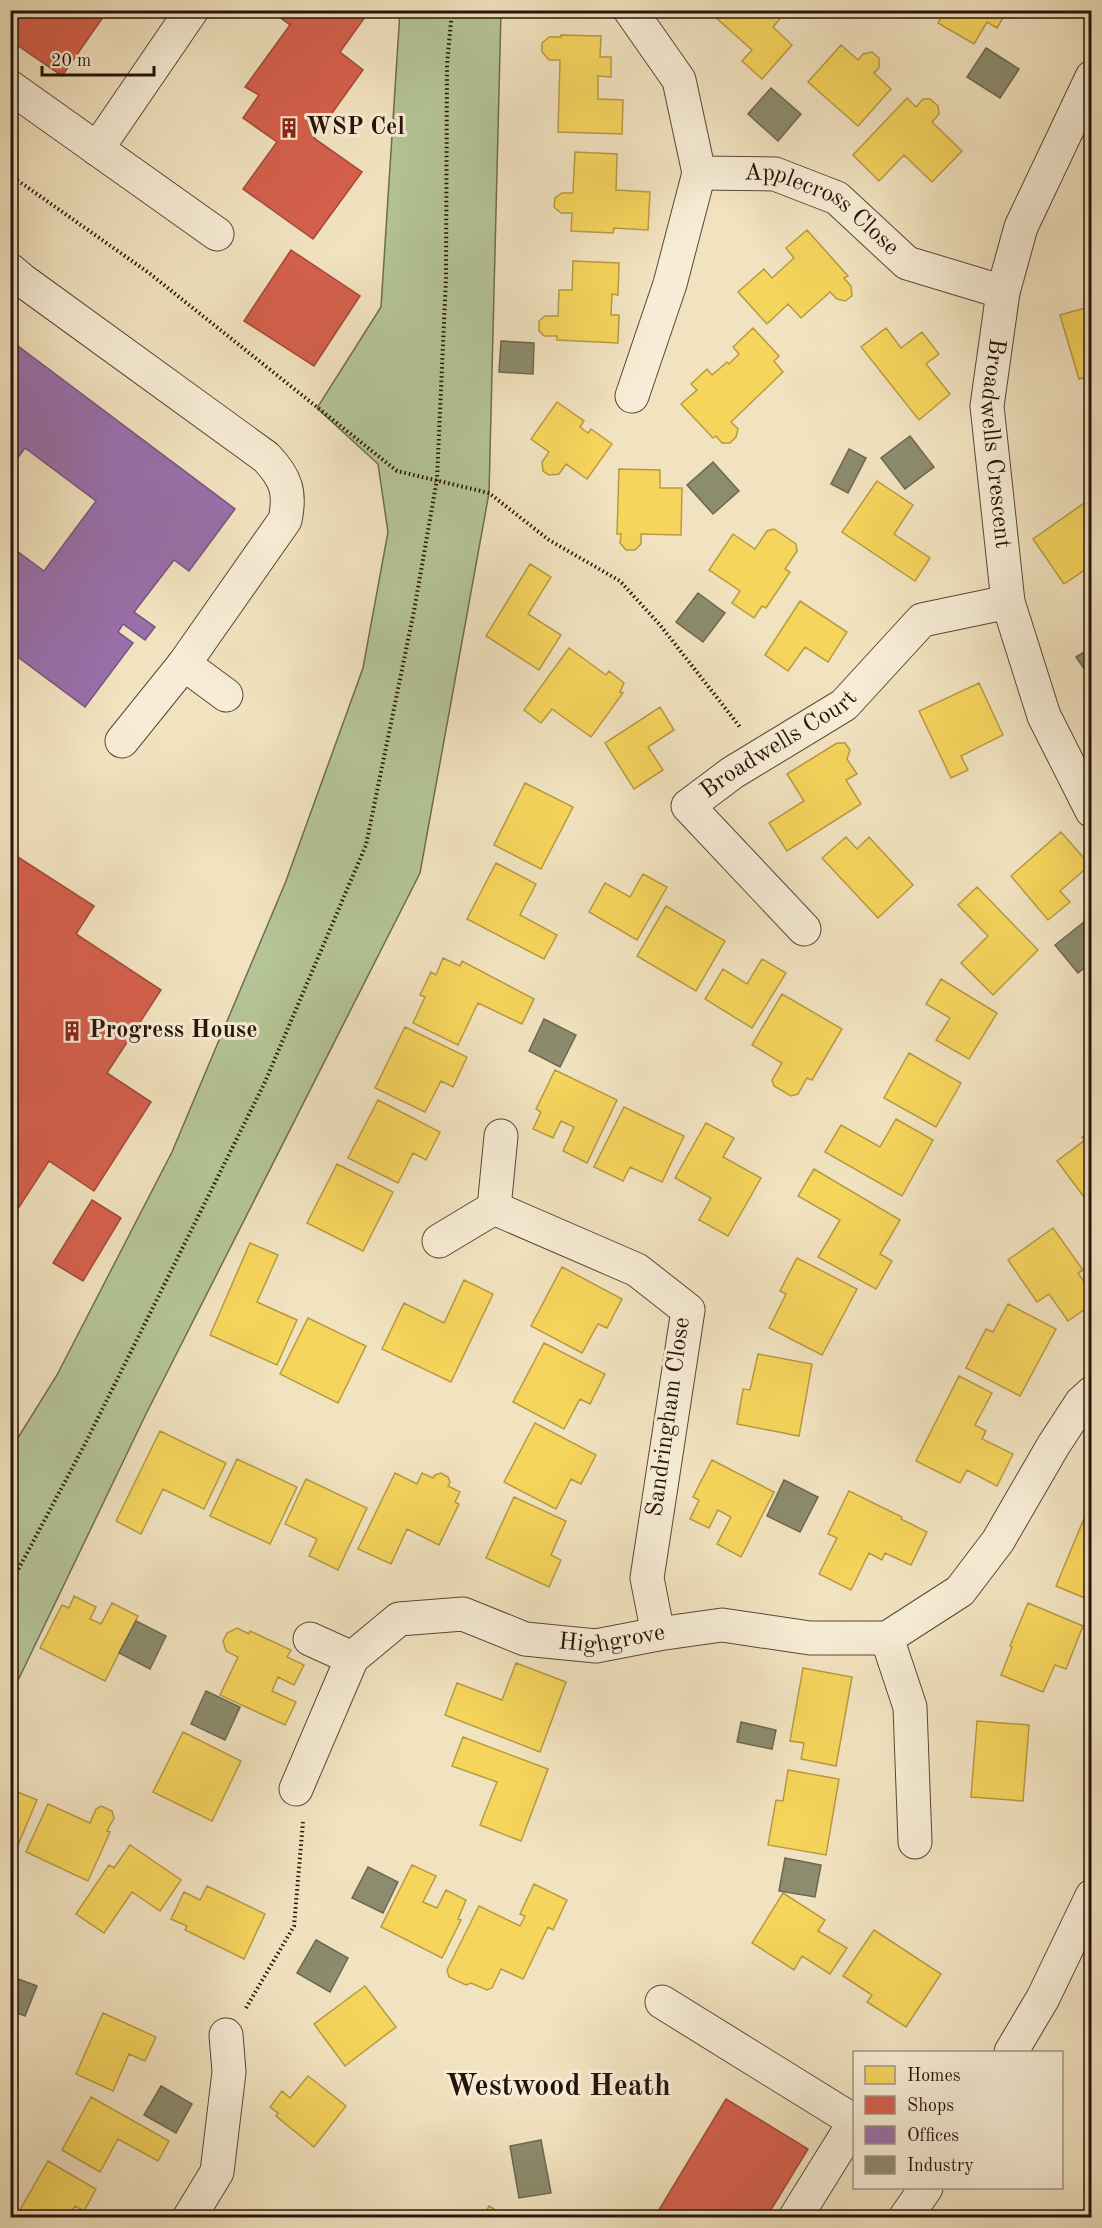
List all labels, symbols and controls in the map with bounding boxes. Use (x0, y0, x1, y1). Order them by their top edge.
scale bar (42, 39, 154, 77)
text: 20 m (51, 52, 91, 70)
building icon: WSP Cel (277, 116, 301, 140)
place label: WSP Cel (306, 116, 405, 140)
street label: Applecross Close (744, 162, 903, 261)
street label: Broadwells Crescent (974, 337, 1014, 550)
street label: Broadwells Court (697, 686, 862, 804)
building icon: Progress House (60, 1019, 84, 1043)
place label: Progress House (89, 1019, 257, 1043)
street label: Sandringham Close (643, 1316, 695, 1518)
street label: Highgrove (557, 1621, 666, 1658)
legend (853, 2051, 1063, 2189)
text: Homes (907, 2067, 961, 2085)
district label: Westwood Heath (445, 2072, 671, 2102)
text: Shops (907, 2097, 954, 2115)
text: Offices (907, 2127, 959, 2145)
text: Industry (907, 2157, 974, 2175)

